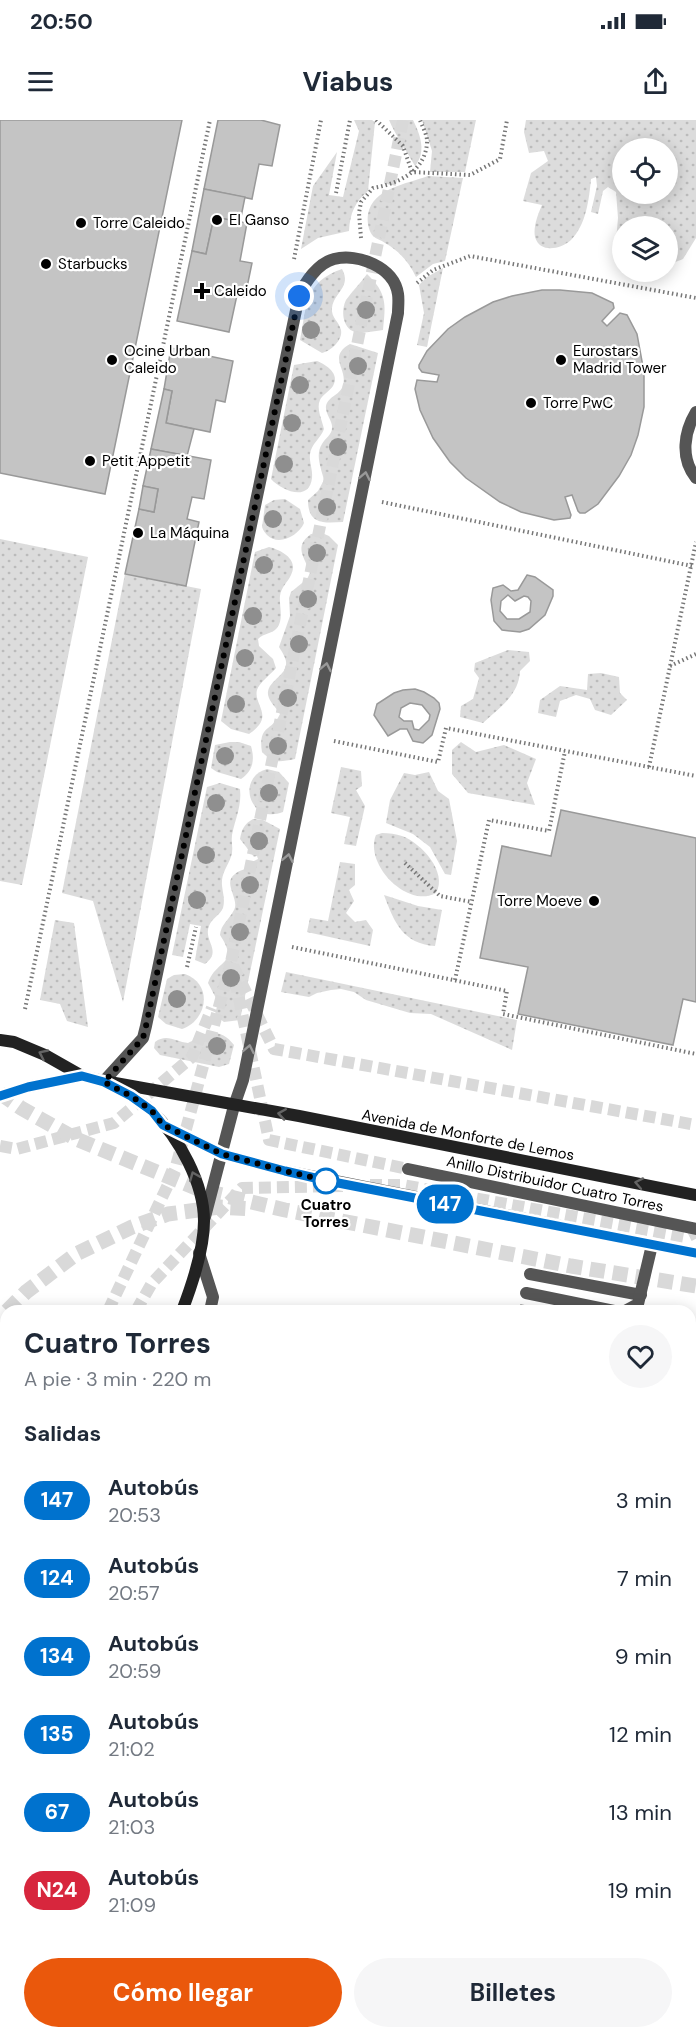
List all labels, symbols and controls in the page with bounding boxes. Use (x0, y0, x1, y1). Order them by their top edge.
text: 20:50 (30, 7, 93, 36)
text: Viabus (303, 64, 393, 99)
icon: menu (24, 65, 57, 98)
icon: share (639, 65, 672, 98)
map controls (612, 138, 678, 282)
button: locate (612, 138, 678, 204)
place label: El Ganso (229, 210, 289, 230)
place label: Torre Caleido (93, 213, 185, 233)
marker: El Ganso (210, 213, 224, 227)
marker: Torre Caleido (74, 216, 88, 230)
button: layers (612, 216, 678, 282)
place label: Starbucks (58, 254, 128, 274)
marker: Starbucks (39, 257, 53, 271)
place label: Caleido (214, 281, 267, 301)
your location (284, 281, 314, 311)
marker: Caleido (195, 284, 209, 298)
place label: Ocine Urban Caleido (124, 341, 210, 378)
place label: Eurostars Madrid Tower (573, 341, 667, 378)
marker: Ocine Urban Caleido (105, 353, 119, 367)
marker: Eurostars Madrid Tower (554, 353, 568, 367)
place label: Torre PwC (543, 393, 613, 413)
marker: Torre PwC (524, 396, 538, 410)
place label: Petit Appetit (102, 451, 190, 471)
marker: Petit Appetit (83, 454, 97, 468)
one-way arrow (358, 471, 371, 481)
place label: La Máquina (150, 523, 229, 543)
marker: La Máquina (131, 526, 145, 540)
one-way arrow (319, 662, 332, 672)
one-way arrow (280, 853, 293, 863)
place label: Torre Moeve (497, 891, 582, 911)
marker: Torre Moeve (587, 894, 601, 908)
one-way arrow (242, 1044, 255, 1054)
one-way arrow (38, 1050, 49, 1062)
street label: Avenida de Monforte de Lemos (360, 1105, 576, 1165)
one-way arrow (277, 1108, 286, 1120)
street label: Anillo Distribuidor Cuatro Torres (445, 1151, 665, 1217)
marker: Cuatro Torres (313, 1168, 339, 1194)
one-way arrow (189, 1171, 201, 1182)
one-way arrow (634, 1177, 644, 1190)
line badge: 147 (410, 1184, 480, 1224)
text: 147 (429, 1190, 461, 1218)
place label: Cuatro Torres (301, 1195, 351, 1232)
text: Cuatro Torres (24, 1325, 211, 1362)
button: heart (609, 1325, 672, 1388)
text: A pie · 3 min · 220 m (24, 1366, 211, 1392)
text: Salidas (24, 1419, 101, 1448)
text: Autobús (108, 1473, 199, 1502)
text: 147 (41, 1486, 73, 1514)
text: 3 min (616, 1486, 672, 1515)
text: 20:53 (108, 1502, 161, 1528)
text: Autobús (108, 1551, 199, 1580)
text: 124 (40, 1564, 74, 1592)
text: 7 min (617, 1564, 672, 1593)
text: 20:57 (108, 1580, 160, 1606)
text: Autobús (108, 1629, 199, 1658)
text: 134 (40, 1642, 74, 1670)
text: 9 min (615, 1642, 672, 1671)
text: 20:59 (108, 1658, 161, 1684)
text: Autobús (108, 1707, 199, 1736)
text: 135 (40, 1720, 74, 1748)
text: 12 min (609, 1720, 672, 1749)
text: 21:02 (108, 1736, 155, 1762)
text: Autobús (108, 1785, 199, 1814)
text: 67 (45, 1798, 69, 1826)
text: 13 min (609, 1798, 672, 1827)
text: 21:03 (108, 1814, 155, 1840)
text: Autobús (108, 1863, 199, 1892)
text: N24 (37, 1876, 77, 1904)
text: 19 min (608, 1876, 672, 1905)
text: 21:09 (108, 1892, 156, 1918)
button: Cómo llegar (24, 1958, 342, 2027)
button: Billetes (354, 1958, 672, 2027)

